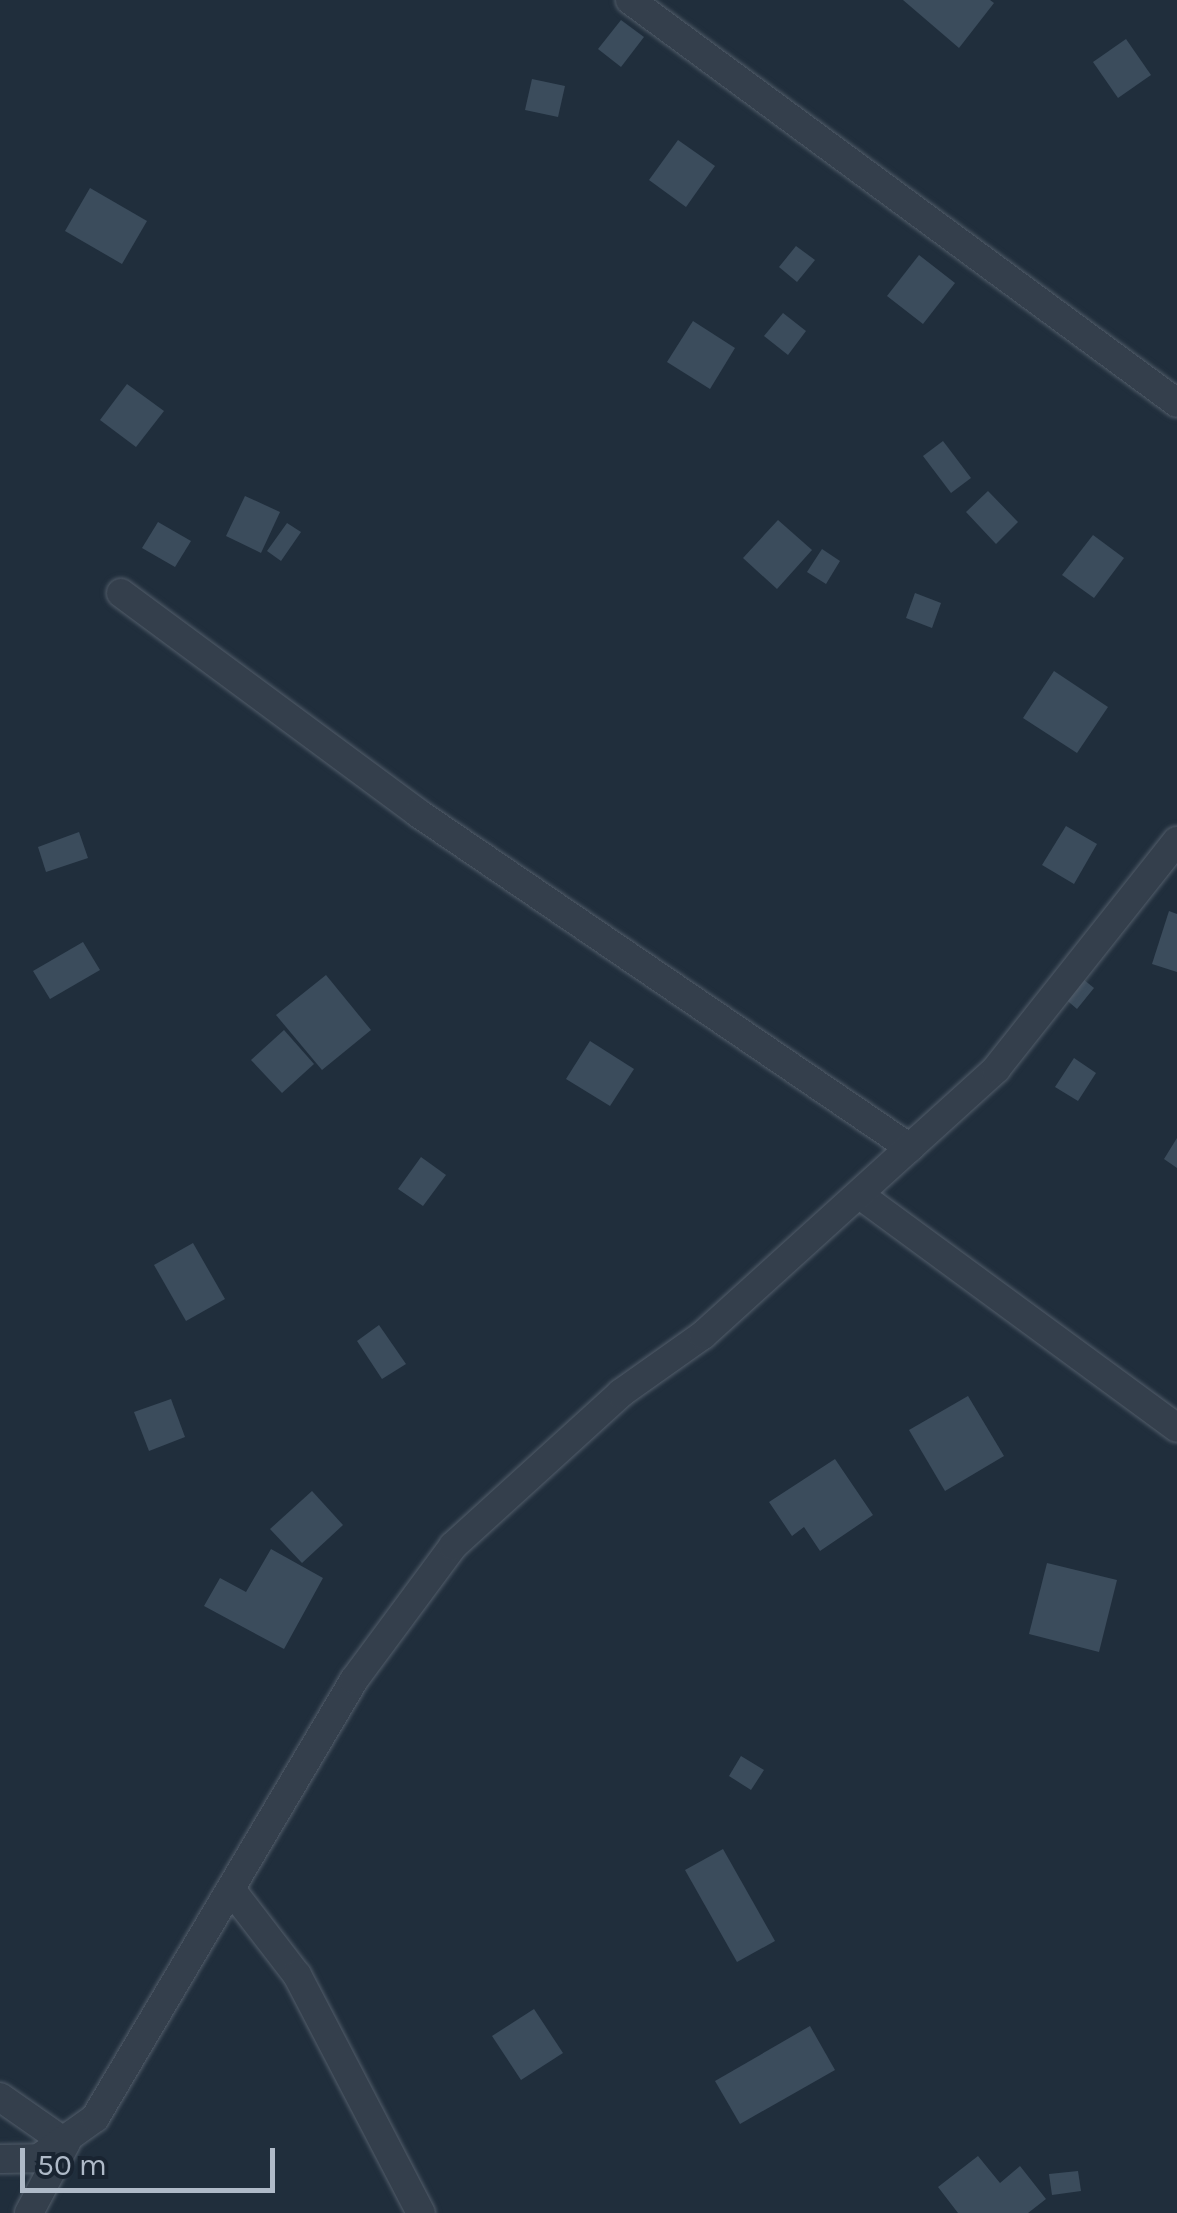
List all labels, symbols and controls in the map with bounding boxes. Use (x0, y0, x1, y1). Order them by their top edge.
scale bar (25, 2128, 280, 2190)
text: 50 m (37, 2147, 107, 2183)

